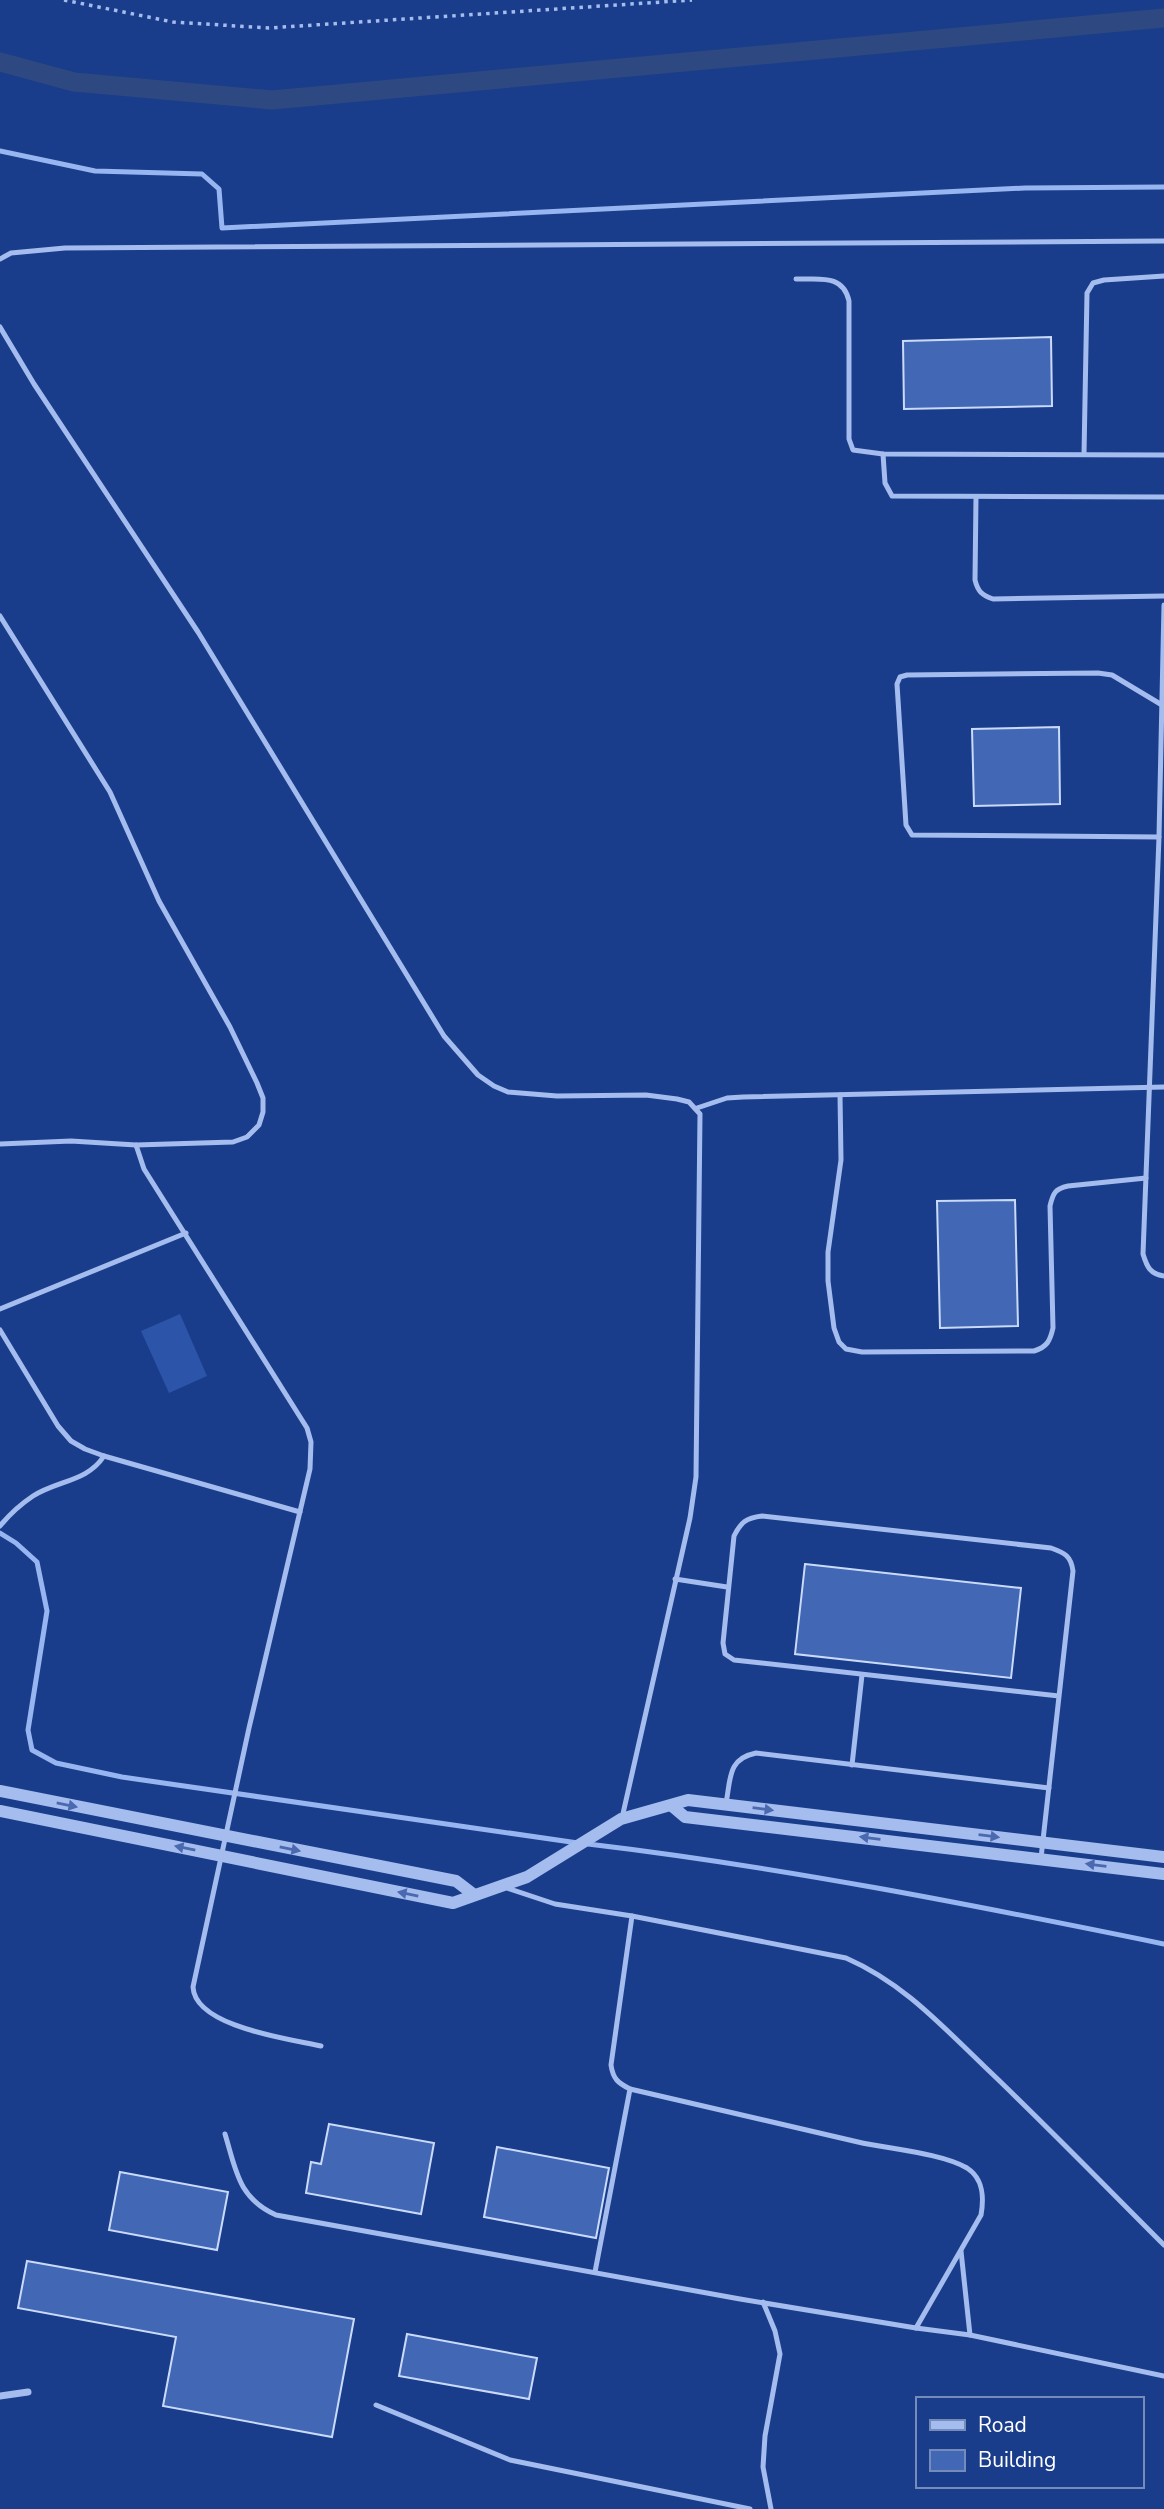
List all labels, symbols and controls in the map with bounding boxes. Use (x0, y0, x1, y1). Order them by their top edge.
one-way arrow (56, 1799, 78, 1810)
one-way arrow (752, 1803, 774, 1814)
one-way arrow (978, 1830, 1000, 1841)
one-way arrow (859, 1833, 881, 1844)
one-way arrow (174, 1843, 196, 1854)
one-way arrow (279, 1844, 301, 1855)
one-way arrow (1085, 1859, 1107, 1870)
one-way arrow (397, 1888, 419, 1899)
legend (916, 2397, 1143, 2488)
text: Road (978, 2411, 1027, 2439)
text: Building (978, 2446, 1056, 2474)

